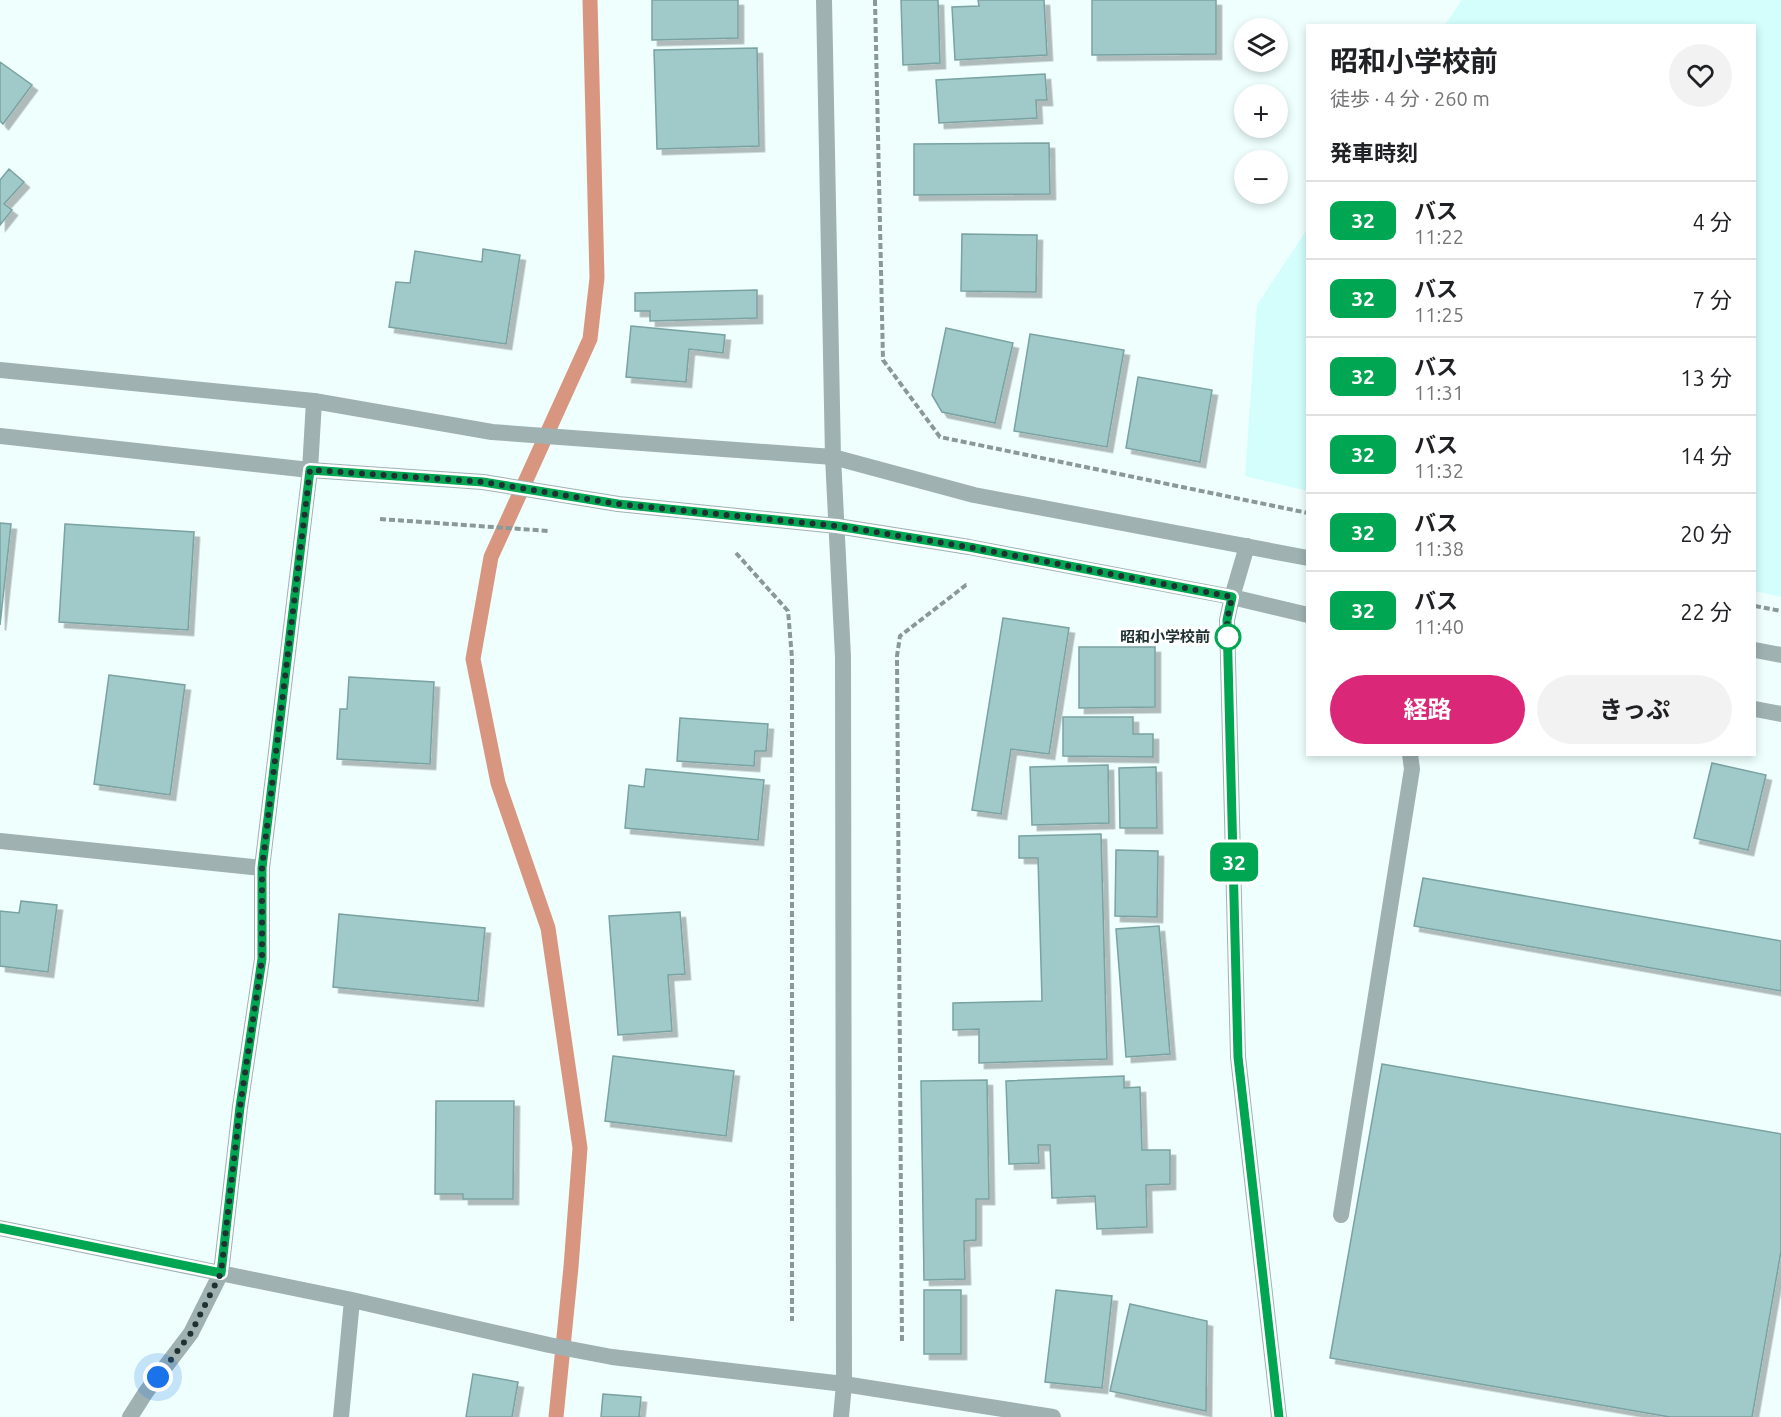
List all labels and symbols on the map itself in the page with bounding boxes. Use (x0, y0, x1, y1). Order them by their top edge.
marker: 昭和小学校前 (1215, 624, 1241, 650)
place label: 昭和小学校前 (1120, 628, 1210, 645)
line badge: 32 (1207, 842, 1261, 882)
your location (143, 1362, 173, 1392)

